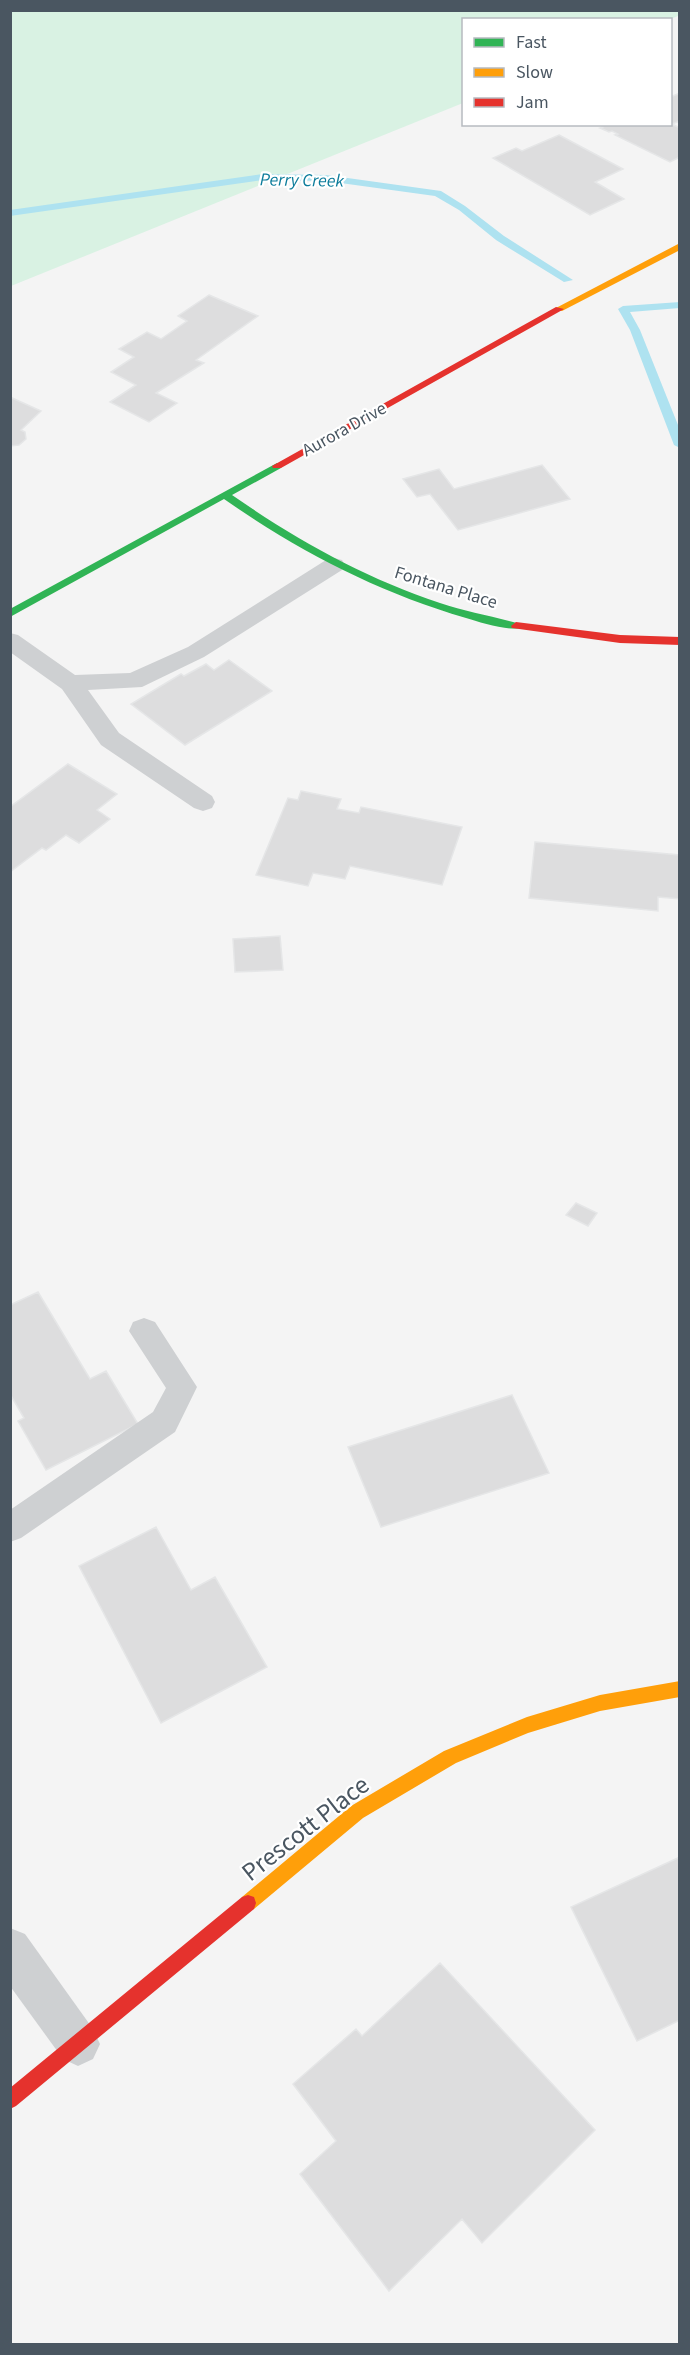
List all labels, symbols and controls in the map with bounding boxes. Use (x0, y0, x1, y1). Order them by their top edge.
legend (462, 18, 672, 126)
text: Fast (516, 30, 547, 55)
text: Slow (516, 60, 553, 85)
text: Jam (516, 90, 549, 115)
water label: Perry Creek (260, 167, 345, 194)
street label: Aurora Drive (298, 396, 391, 463)
street label: Fontana Place (391, 560, 500, 615)
street label: Prescott Place (234, 1767, 377, 1890)

